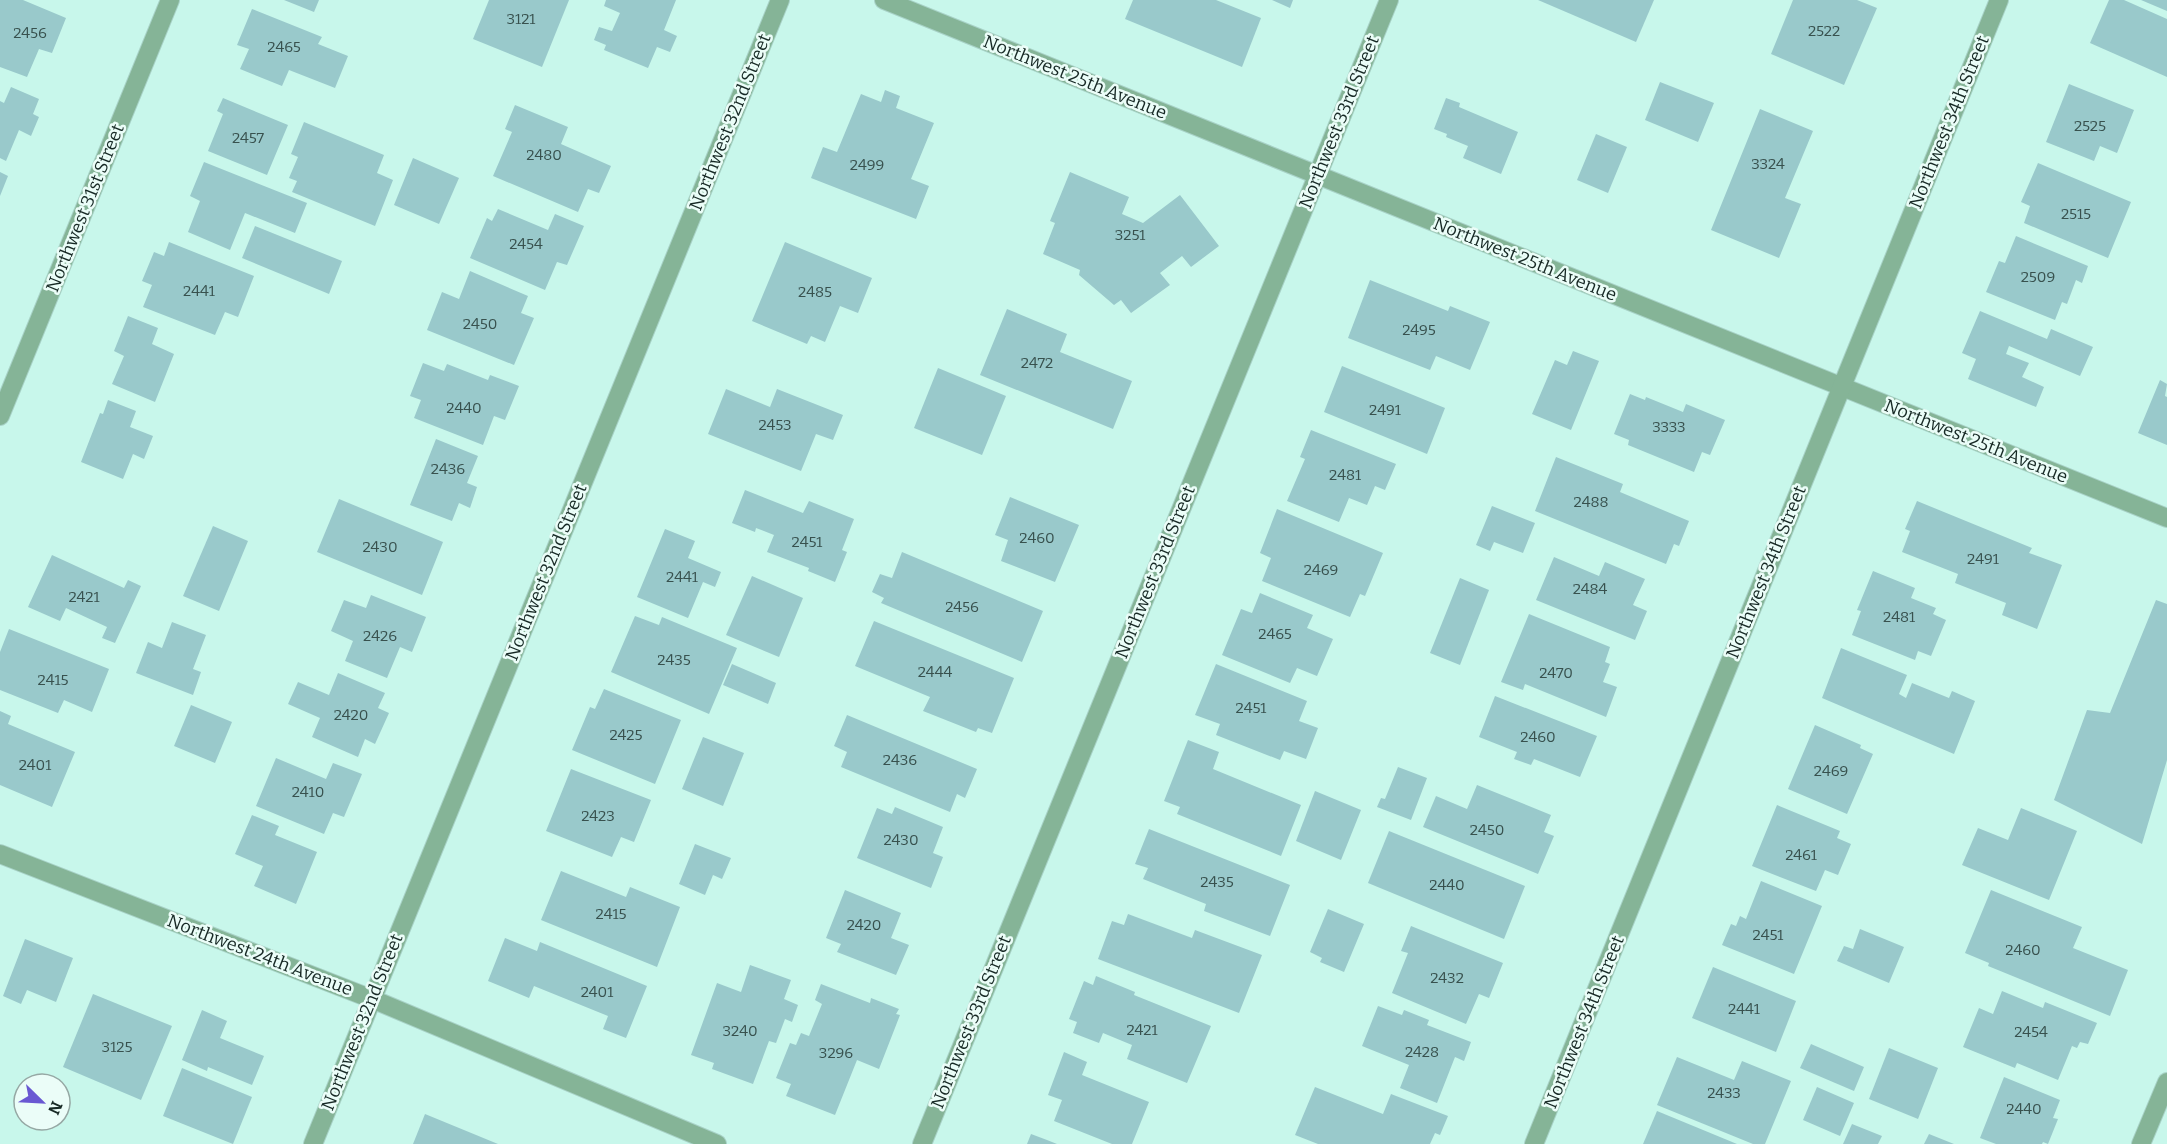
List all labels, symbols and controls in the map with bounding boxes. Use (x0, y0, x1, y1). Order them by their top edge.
house number: 3121 (507, 10, 535, 28)
house number: 2522 (1808, 22, 1840, 40)
house number: 2456 (13, 24, 47, 42)
street label: Northwest 32nd Street (684, 30, 776, 214)
street label: Northwest 25th Avenue (980, 30, 1170, 124)
street label: Northwest 33rd Street (1294, 32, 1384, 212)
street label: Northwest 34th Street (1904, 32, 1994, 212)
house number: 2465 (267, 38, 301, 56)
house number: 2525 (2074, 117, 2106, 135)
street label: Northwest 31st Street (41, 120, 129, 295)
house number: 2457 (232, 129, 265, 147)
house number: 2480 (526, 146, 562, 164)
house number: 3324 (1751, 155, 1785, 173)
house number: 2499 (850, 156, 884, 174)
house number: 2515 (2061, 205, 2091, 223)
street label: Northwest 25th Avenue (1430, 212, 1620, 306)
house number: 3251 (1115, 226, 1145, 244)
house number: 2454 (509, 235, 543, 253)
house number: 2509 (2021, 268, 2055, 286)
house number: 2441 (183, 282, 215, 300)
house number: 2485 (798, 283, 832, 301)
house number: 2450 (463, 315, 497, 333)
house number: 2495 (1402, 321, 1436, 339)
house number: 2472 (1021, 354, 1053, 372)
street label: Northwest 25th Avenue (1881, 394, 2071, 488)
house number: 2440 (446, 399, 482, 417)
house number: 2491 (1369, 401, 1401, 419)
house number: 2453 (758, 416, 792, 434)
house number: 3333 (1652, 418, 1686, 436)
house number: 2436 (431, 460, 465, 478)
house number: 2481 (1329, 466, 1361, 484)
street label: Northwest 32nd Street (500, 480, 592, 664)
street label: Northwest 33rd Street (1110, 482, 1200, 662)
street label: Northwest 34th Street (1721, 482, 1811, 662)
house number: 2488 (1574, 493, 1608, 511)
house number: 2460 (1019, 529, 1055, 547)
house number: 2451 (792, 533, 822, 551)
house number: 2430 (362, 538, 398, 556)
house number: 2491 (1967, 550, 1999, 568)
house number: 2469 (1304, 561, 1338, 579)
house number: 2441 (666, 568, 698, 586)
house number: 2484 (1573, 580, 1608, 598)
house number: 2421 (68, 588, 100, 606)
house number: 2456 (945, 598, 979, 616)
house number: 2481 (1883, 608, 1915, 626)
house number: 2465 (1258, 625, 1292, 643)
house number: 2426 (363, 627, 397, 645)
house number: 2435 (657, 651, 691, 669)
house number: 2444 (918, 663, 953, 681)
house number: 2470 (1539, 664, 1573, 682)
house number: 2415 (37, 671, 69, 689)
house number: 2451 (1236, 699, 1266, 717)
house number: 2420 (334, 706, 368, 724)
house number: 2425 (609, 726, 643, 744)
house number: 2460 (1520, 728, 1556, 746)
house number: 2436 (883, 751, 917, 769)
house number: 2401 (19, 756, 51, 774)
house number: 2469 (1814, 762, 1848, 780)
house number: 2410 (292, 783, 324, 801)
house number: 2423 (581, 807, 615, 825)
house number: 2450 (1470, 821, 1504, 839)
house number: 2430 (883, 831, 919, 849)
house number: 2461 (1785, 846, 1817, 864)
house number: 2435 (1200, 873, 1234, 891)
house number: 2440 (1429, 876, 1465, 894)
house number: 2415 (595, 905, 627, 923)
street label: Northwest 24th Avenue (164, 909, 356, 1001)
house number: 2420 (847, 916, 881, 934)
house number: 2451 (1753, 926, 1783, 944)
street label: Northwest 32nd Street (316, 930, 408, 1114)
street label: Northwest 33rd Street (926, 932, 1016, 1112)
street label: Northwest 34th Street (1539, 932, 1629, 1112)
house number: 2460 (2005, 941, 2041, 959)
house number: 2432 (1430, 969, 1464, 987)
house number: 2401 (581, 983, 613, 1001)
house number: 2441 (1728, 1000, 1760, 1018)
house number: 2421 (1126, 1021, 1158, 1039)
house number: 3240 (722, 1022, 758, 1040)
house number: 2454 (2014, 1023, 2048, 1041)
house number: 3125 (102, 1038, 132, 1056)
house number: 2428 (1405, 1043, 1439, 1061)
house number: 3296 (819, 1044, 853, 1062)
north arrow (12, 1072, 72, 1132)
house number: 2433 (1707, 1084, 1741, 1102)
text: N (44, 1098, 66, 1117)
house number: 2440 (2006, 1100, 2042, 1118)

